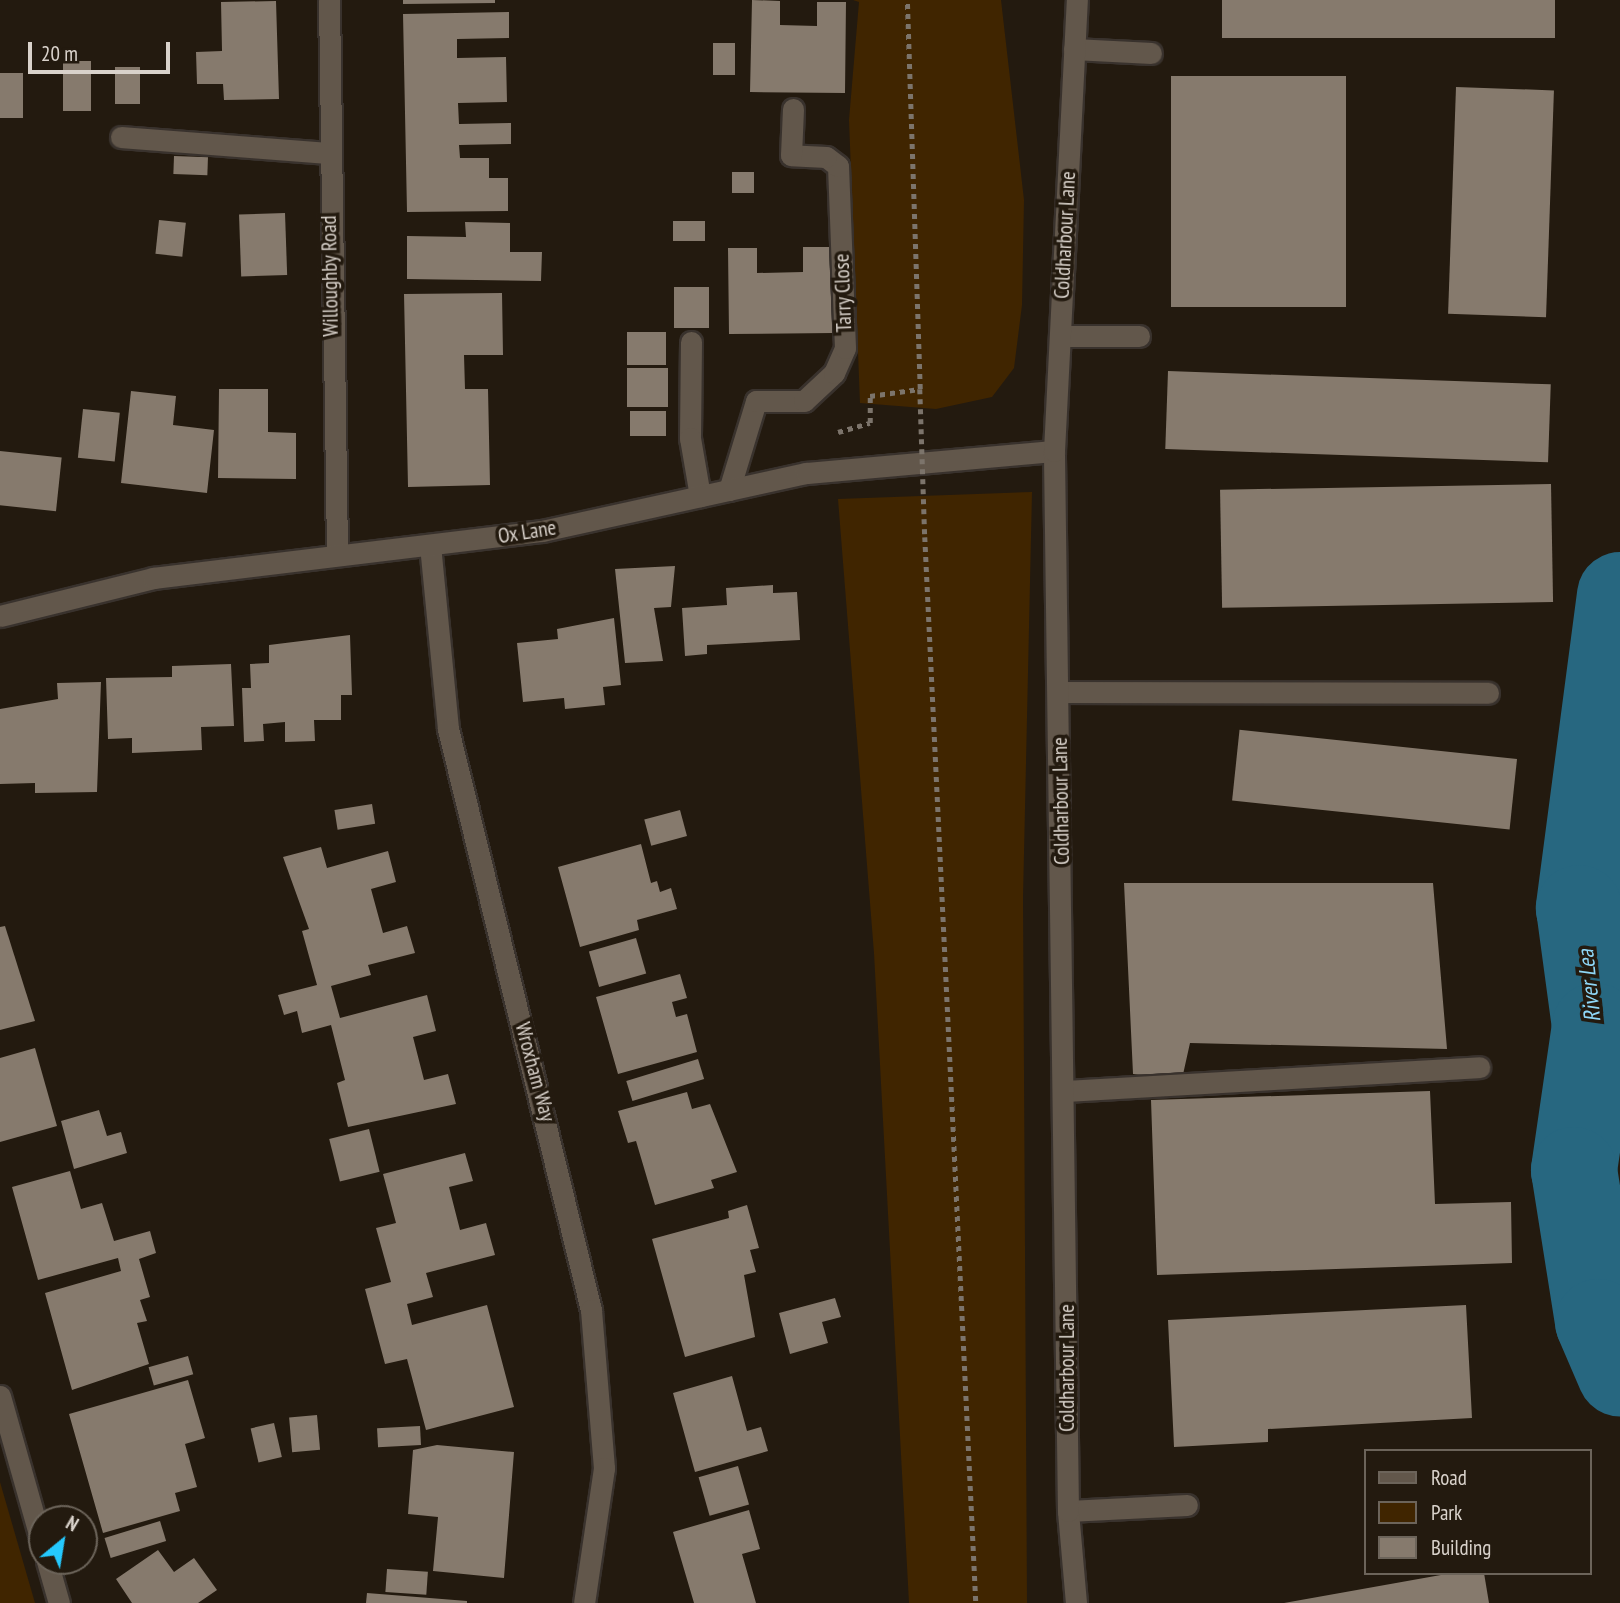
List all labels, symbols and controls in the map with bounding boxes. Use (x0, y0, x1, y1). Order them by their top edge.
scale bar (32, 28, 173, 72)
text: 20 m (41, 40, 78, 67)
street label: Coldharbour Lane (1049, 171, 1081, 299)
street label: Willoughby Road (316, 215, 344, 337)
street label: Tarry Close (829, 253, 857, 333)
street label: Ox Lane (496, 515, 558, 549)
street label: Coldharbour Lane (1047, 737, 1075, 865)
water label: River Lea (1571, 948, 1607, 1024)
street label: Wroxham Way (510, 1020, 560, 1124)
street label: Coldharbour Lane (1054, 1304, 1080, 1432)
legend (1364, 1449, 1592, 1575)
text: Road (1431, 1464, 1467, 1491)
text: Park (1431, 1499, 1462, 1526)
north arrow (28, 1505, 98, 1575)
text: N (62, 1511, 83, 1537)
text: Building (1431, 1534, 1491, 1561)

